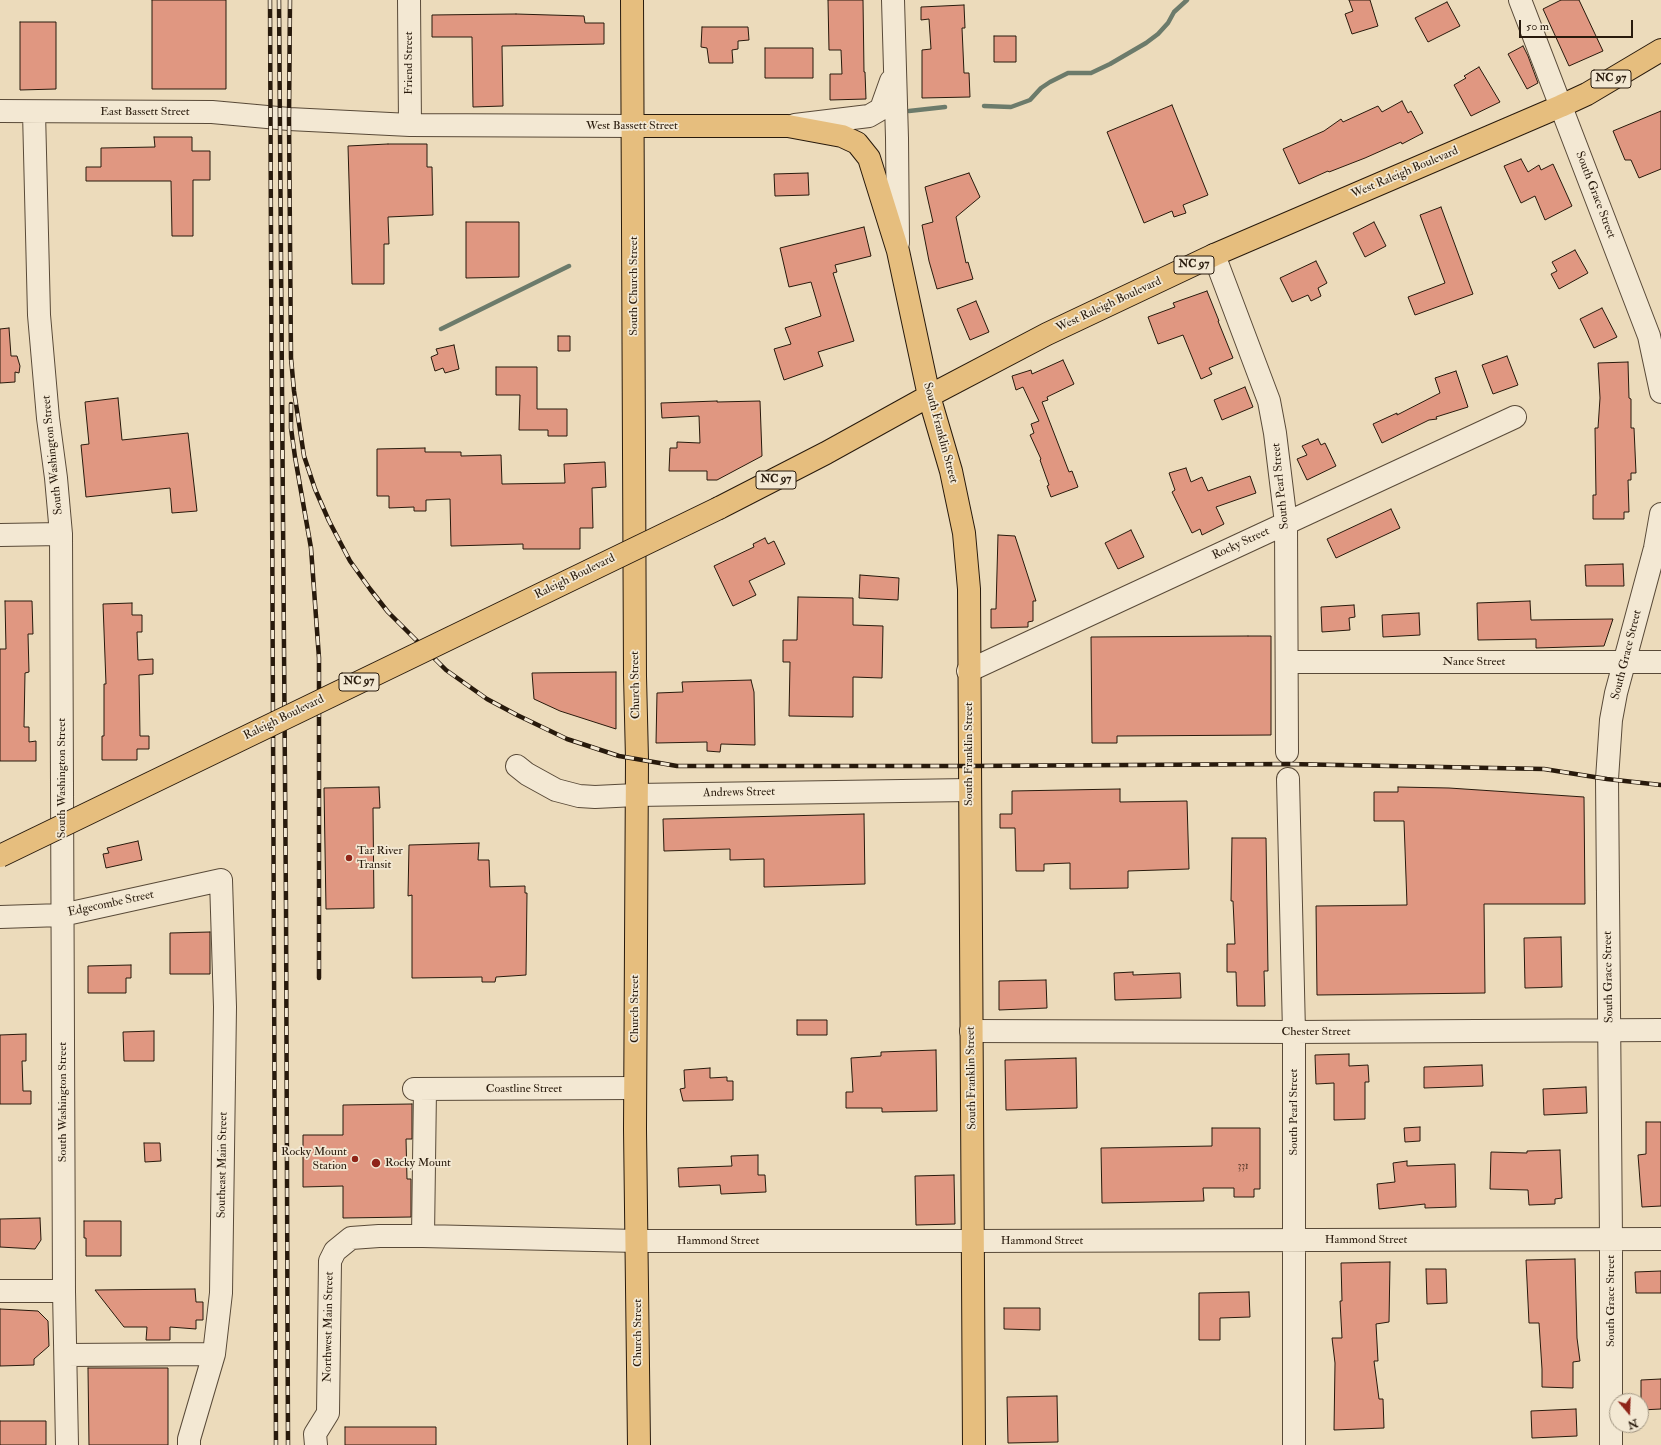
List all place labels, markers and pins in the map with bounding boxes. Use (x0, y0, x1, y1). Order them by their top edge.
place label: Tar River Transit (357, 844, 403, 872)
marker: Tar River Transit (344, 853, 354, 863)
place label: Rocky Mount Station (281, 1145, 347, 1173)
marker: Rocky Mount Station (350, 1154, 360, 1164)
place label: Rocky Mount (385, 1156, 451, 1170)
marker: Rocky Mount (370, 1157, 382, 1169)

